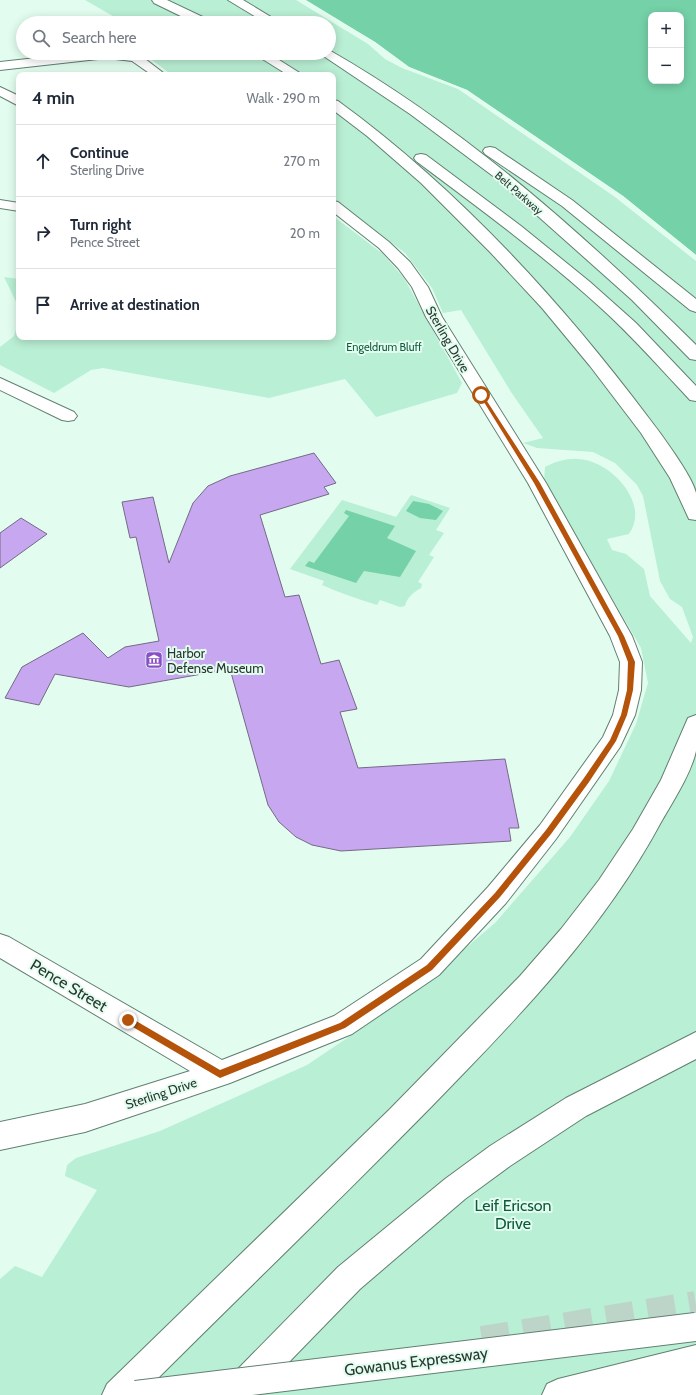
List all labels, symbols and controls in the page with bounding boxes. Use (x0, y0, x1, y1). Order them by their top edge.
map controls (648, 12, 684, 84)
button: + (648, 12, 684, 48)
search box (16, 16, 336, 60)
icon: search (30, 27, 52, 49)
text: Search here (62, 29, 137, 47)
button: − (648, 48, 684, 84)
text: 4 min (32, 88, 75, 108)
text: Walk · 290 m (247, 90, 320, 106)
text: Continue (70, 144, 129, 162)
icon: ahead (32, 150, 54, 172)
text: 270 m (283, 153, 320, 169)
text: Sterling Drive (70, 162, 144, 178)
street label: Belt Parkway (492, 168, 546, 218)
text: Turn right (70, 216, 131, 234)
icon: right (32, 222, 54, 244)
text: 20 m (290, 225, 320, 241)
text: Pence Street (70, 234, 140, 250)
icon: arrive (32, 294, 54, 316)
text: Arrive at destination (70, 296, 200, 314)
street label: Sterling Drive (423, 303, 474, 375)
park label: Engeldrum Bluff (346, 340, 422, 354)
route start (472, 386, 490, 404)
place label: Harbor Defense Museum (167, 645, 264, 676)
museum icon: Harbor Defense Museum (144, 650, 164, 670)
street label: Pence Street (27, 955, 111, 1016)
route end (119, 1011, 137, 1029)
street label: Sterling Drive (123, 1074, 199, 1112)
park label: Leif Ericson Drive (474, 1196, 552, 1233)
street label: Gowanus Expressway (343, 1343, 489, 1380)

